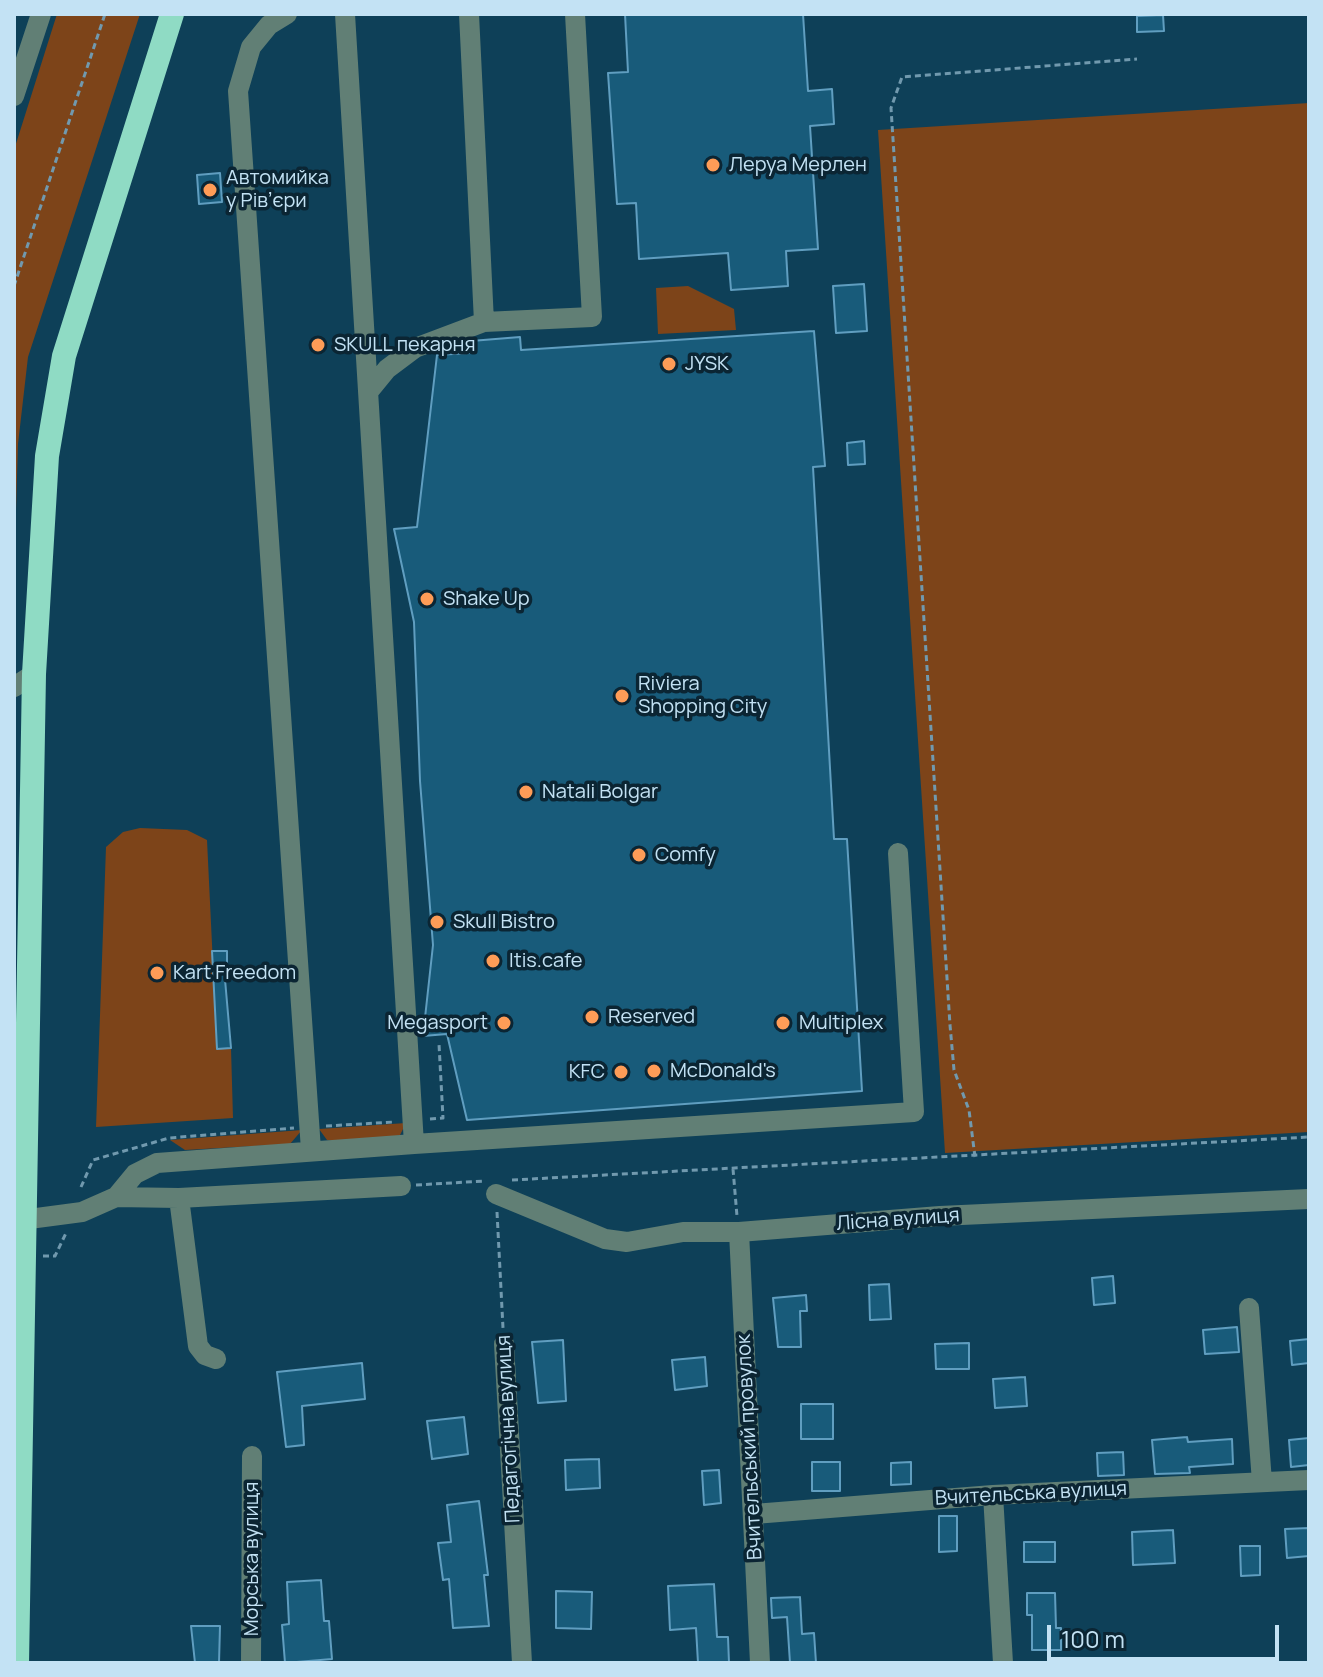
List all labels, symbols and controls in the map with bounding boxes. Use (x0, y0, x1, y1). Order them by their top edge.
place label: Леруа Мерлен (729, 153, 867, 177)
marker: Леруа Мерлен (704, 156, 722, 174)
place label: Автомийка у Рівʼєри (226, 166, 329, 213)
marker: Автомийка у Рівʼєри (201, 181, 219, 199)
place label: SKULL пекарня (334, 333, 475, 357)
marker: SKULL пекарня (309, 336, 327, 354)
place label: JYSK (685, 352, 729, 376)
marker: JYSK (660, 355, 678, 373)
place label: Shake Up (443, 587, 530, 611)
marker: Shake Up (418, 590, 436, 608)
place label: Riviera Shopping City (638, 672, 767, 719)
marker: Riviera Shopping City (613, 687, 631, 705)
place label: Natali Bolgar (542, 780, 658, 804)
marker: Natali Bolgar (517, 783, 535, 801)
place label: Comfy (655, 843, 716, 867)
marker: Comfy (630, 846, 648, 864)
place label: Skull Bistro (453, 910, 555, 934)
marker: Skull Bistro (428, 913, 446, 931)
place label: Itis.cafe (509, 949, 582, 973)
marker: Itis.cafe (484, 952, 502, 970)
place label: Kart Freedom (173, 961, 296, 985)
marker: Kart Freedom (148, 964, 166, 982)
place label: Reserved (608, 1005, 695, 1029)
marker: Reserved (583, 1008, 601, 1026)
place label: Megasport (387, 1011, 488, 1035)
place label: Multiplex (799, 1011, 883, 1035)
marker: Megasport (495, 1014, 513, 1032)
marker: Multiplex (774, 1014, 792, 1032)
place label: McDonald's (670, 1059, 776, 1083)
place label: KFC (569, 1060, 605, 1084)
marker: McDonald's (645, 1062, 663, 1080)
marker: KFC (612, 1063, 630, 1081)
street label: Лісна вулиця (835, 1204, 961, 1236)
street label: Вчительський провулок (732, 1333, 768, 1561)
street label: Педагогічна вулиця (492, 1334, 526, 1524)
street label: Вчительська вулиця (934, 1477, 1128, 1511)
street label: Морська вулиця (240, 1482, 264, 1636)
scale bar (1051, 1609, 1283, 1659)
text: 100 m (1061, 1622, 1125, 1655)

